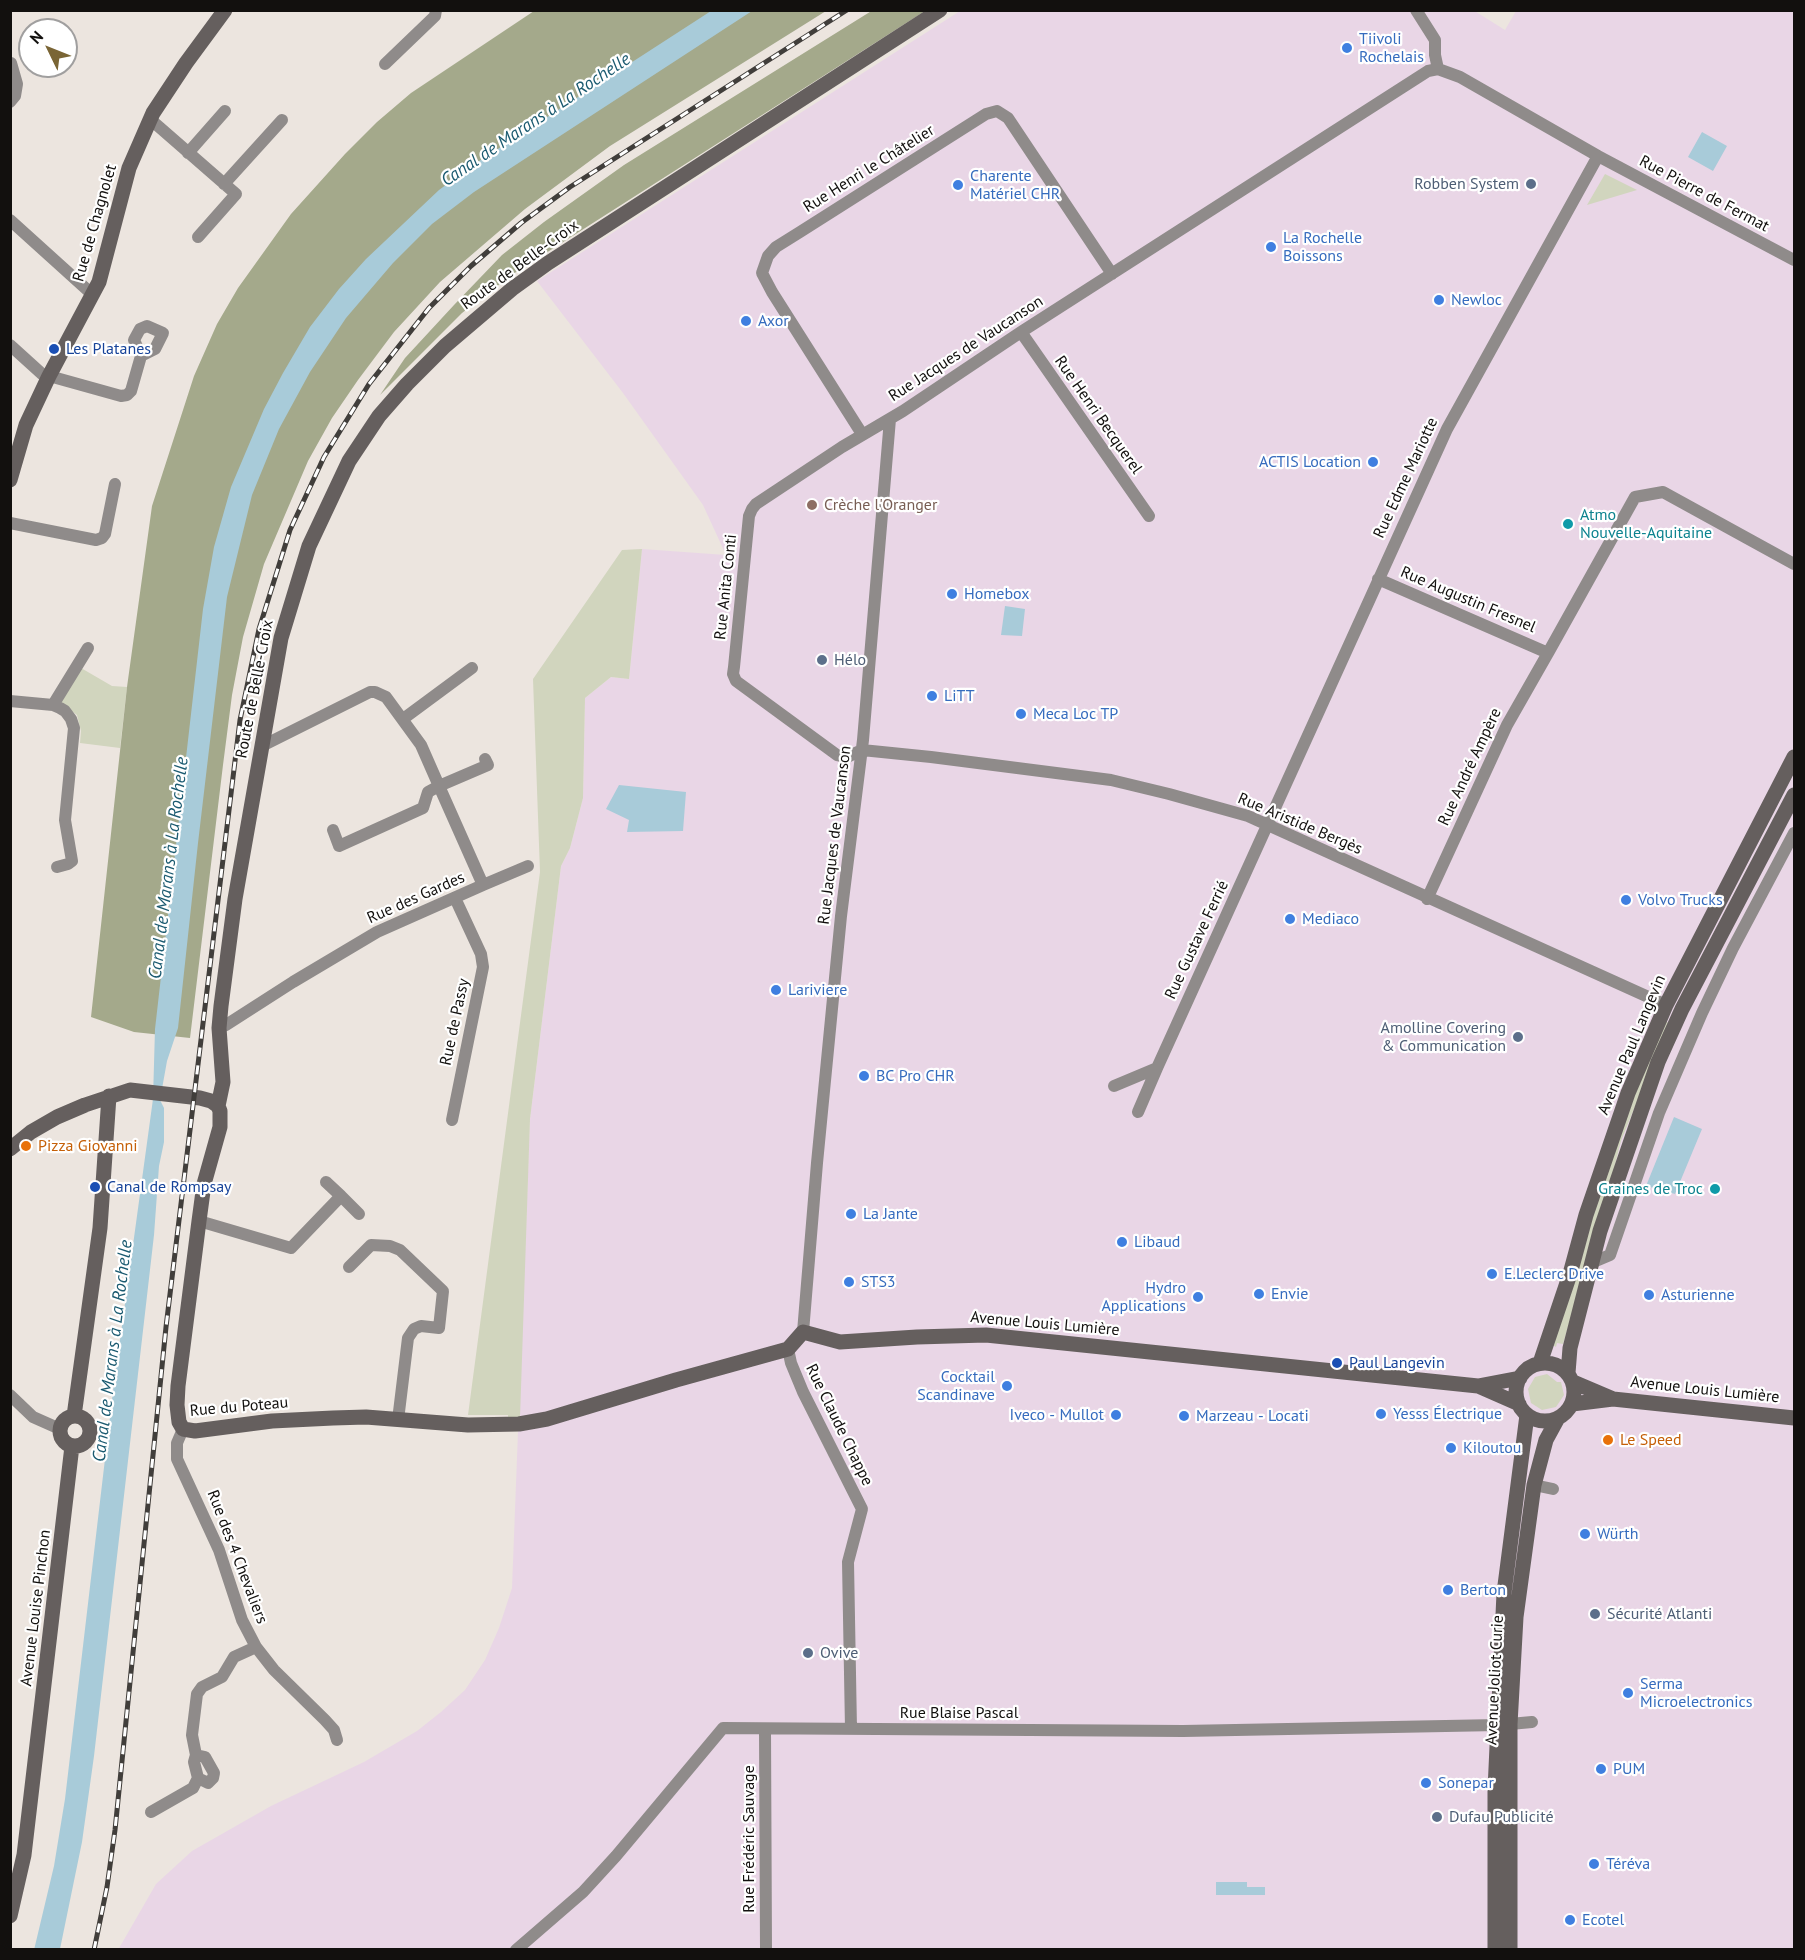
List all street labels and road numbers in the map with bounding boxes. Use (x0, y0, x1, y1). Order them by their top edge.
street label: Rue Henri le Châtelier (800, 121, 938, 217)
street label: Rue Pierre de Fermat (1636, 152, 1772, 236)
street label: Rue de Chagnolet (69, 162, 121, 284)
street label: Route de Belle-Croix (457, 216, 583, 314)
street label: Rue Jacques de Vaucanson (885, 292, 1047, 406)
street label: Rue Henri Becquerel (1050, 352, 1146, 478)
street label: Rue Edme Mariotte (1370, 415, 1442, 541)
street label: Rue Anita Conti (711, 533, 741, 641)
street label: Rue Augustin Fresnel (1397, 563, 1539, 637)
street label: Route de Belle-Croix (232, 618, 278, 760)
street label: Rue André Ampère (1434, 705, 1506, 829)
street label: Rue Jacques de Vaucanson (815, 745, 855, 925)
street label: Rue Aristide Bergès (1235, 789, 1365, 859)
street label: Rue des Gardes (364, 868, 468, 928)
street label: Rue Gustave Ferrié (1161, 878, 1233, 1002)
street label: Avenue Paul Langevin (1594, 972, 1670, 1118)
street label: Rue de Passy (436, 977, 474, 1067)
street label: Avenue Louis Lumière (970, 1308, 1120, 1340)
street label: Rue Claude Chappe (801, 1361, 877, 1489)
street label: Avenue Louis Lumière (1630, 1373, 1780, 1407)
street label: Rue du Poteau (189, 1393, 289, 1421)
street label: Rue des 4 Chevaliers (203, 1487, 271, 1627)
street label: Avenue Louise Pinchon (17, 1529, 55, 1687)
street label: Avenue Joliot Curie (1482, 1615, 1508, 1745)
street label: Rue Blaise Pascal (900, 1703, 1018, 1723)
street label: Rue Frédéric Sauvage (739, 1765, 759, 1913)

